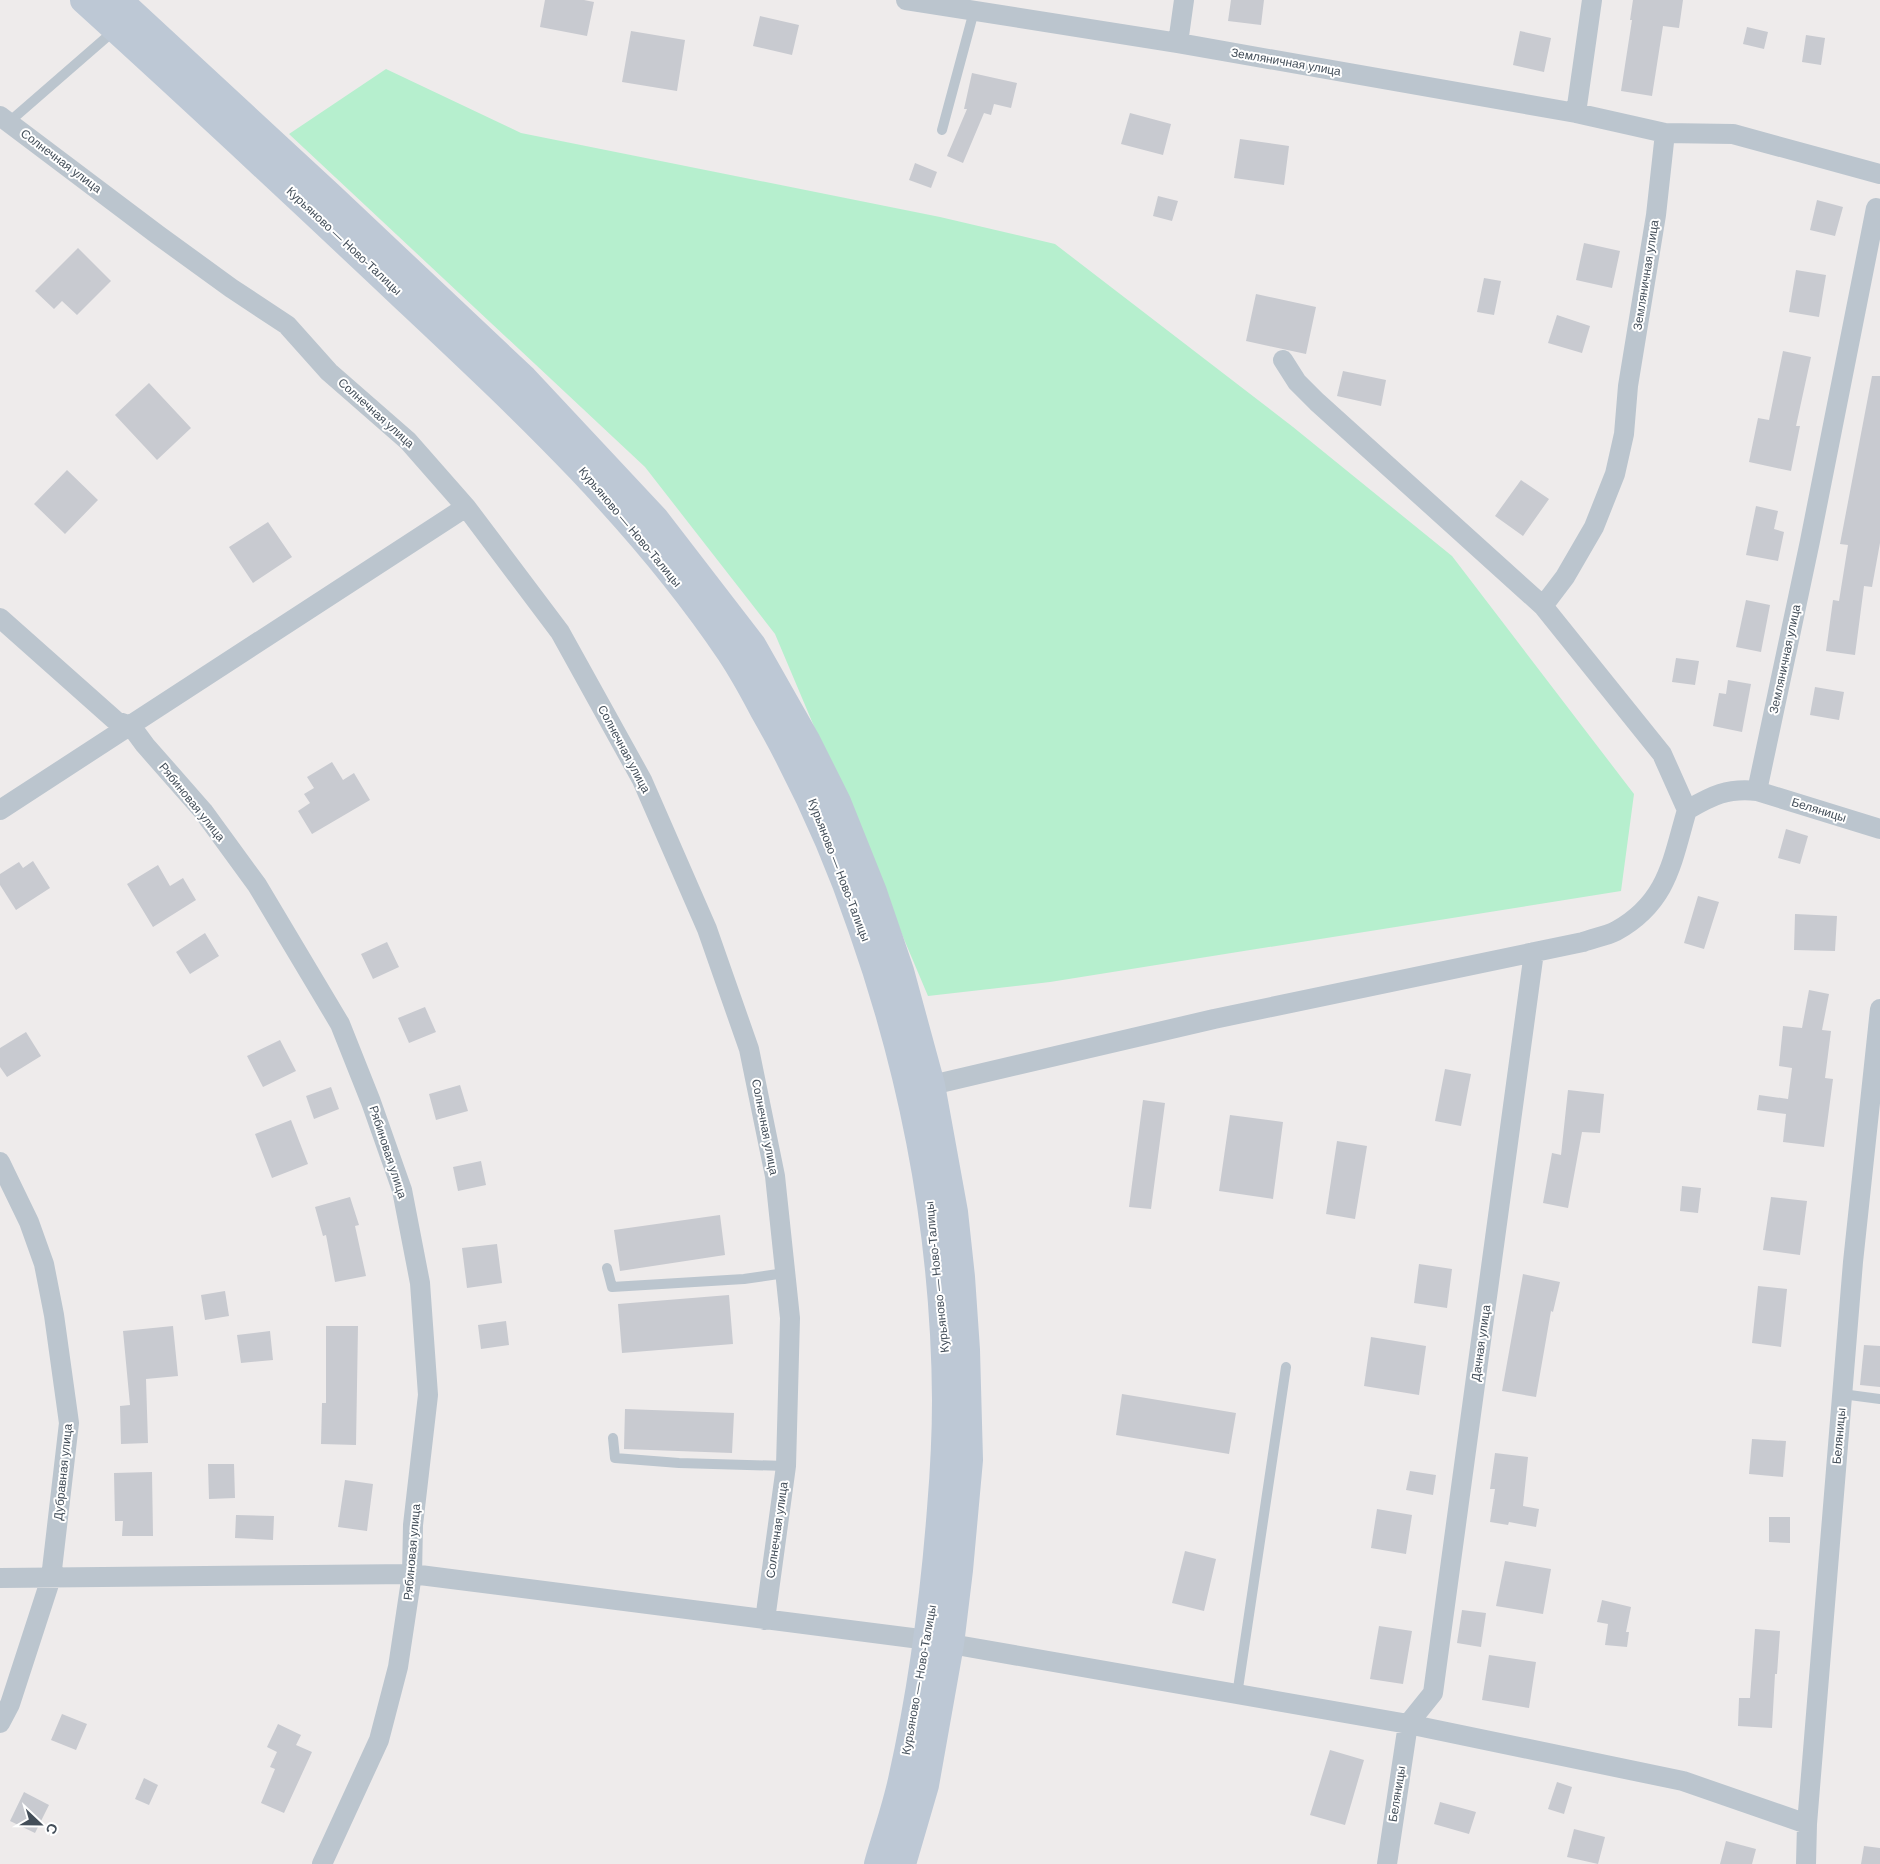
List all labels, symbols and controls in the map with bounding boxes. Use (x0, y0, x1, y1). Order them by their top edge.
street label: Земляничная улица (1230, 45, 1342, 79)
street label: Солнечная улица (18, 126, 104, 196)
street label: Курьяново — Ново-Талицы (284, 184, 404, 298)
street label: Земляничная улица (1630, 219, 1662, 331)
street label: Солнечная улица (335, 375, 417, 451)
street label: Курьяново — Ново-Талицы (576, 464, 684, 590)
street label: Земляничная улица (1767, 603, 1803, 715)
street label: Солнечная улица (595, 703, 653, 796)
street label: Рябиновая улица (156, 760, 228, 844)
street label: Беляницы (1790, 795, 1848, 825)
street label: Курьяново — Ново-Талицы (805, 796, 873, 944)
street label: Солнечная улица (749, 1078, 781, 1176)
street label: Рябиновая улица (366, 1104, 410, 1200)
street label: Курьяново — Ново-Талицы (922, 1201, 952, 1353)
street label: Дачная улица (1469, 1304, 1493, 1382)
street label: Беляницы (1830, 1407, 1848, 1465)
street label: Дубравная улица (51, 1423, 75, 1521)
street label: Солнечная улица (763, 1481, 791, 1579)
street label: Рябиновая улица (401, 1503, 423, 1601)
street label: Курьяново — Ново-Талицы (899, 1604, 939, 1756)
street label: Беляницы (1386, 1765, 1408, 1823)
north arrow (15, 1799, 65, 1849)
text: С (43, 1821, 61, 1837)

